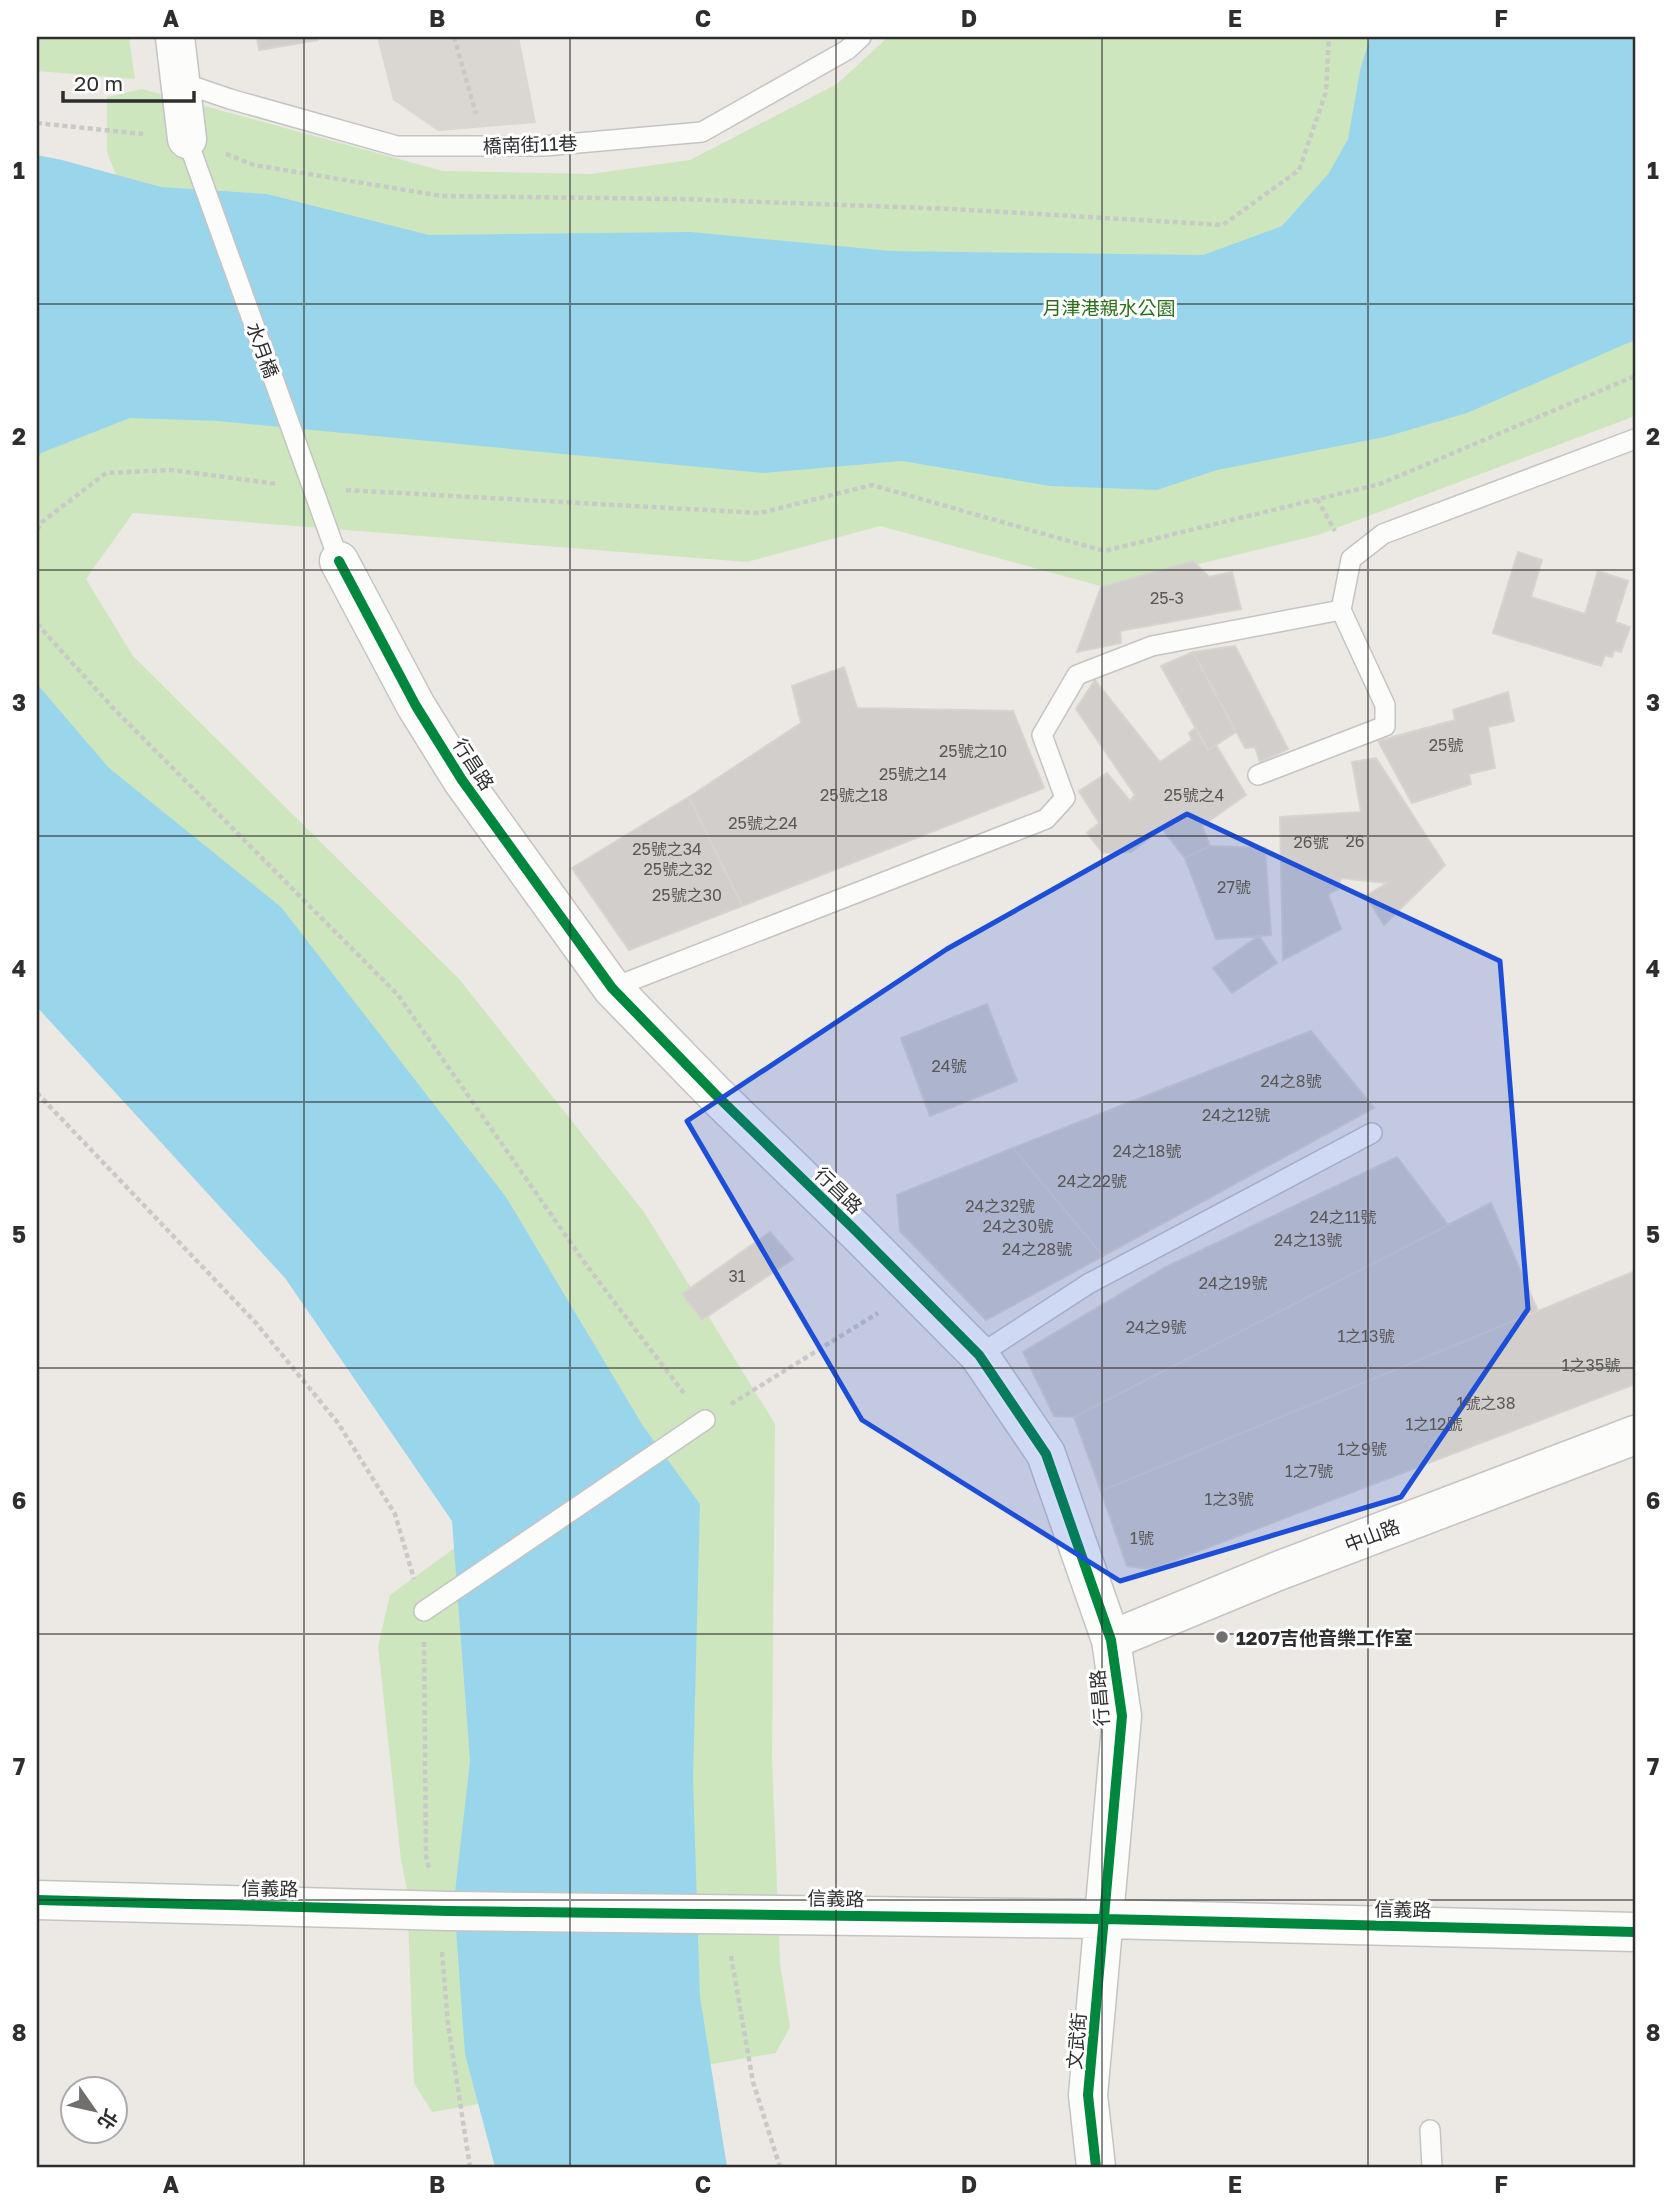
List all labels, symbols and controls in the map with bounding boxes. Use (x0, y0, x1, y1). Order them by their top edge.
text: A (163, 4, 180, 32)
text: B (429, 4, 445, 32)
text: C (695, 4, 711, 32)
text: D (961, 4, 977, 32)
text: E (1228, 4, 1242, 32)
text: F (1494, 4, 1508, 32)
scale bar (63, 60, 194, 104)
text: 20 m (74, 70, 123, 96)
street label: 橋南街11巷 (482, 131, 578, 157)
text: 1 (13, 156, 25, 184)
text: 1 (1647, 156, 1659, 184)
park label: 月津港親水公園 (1042, 296, 1176, 319)
street label: 水月橋 (242, 319, 284, 381)
text: 2 (12, 422, 26, 450)
text: 2 (1646, 422, 1660, 450)
house number: 25-3 (1150, 588, 1184, 608)
text: 3 (12, 688, 26, 716)
text: 3 (1646, 688, 1660, 716)
street label: 行昌路 (449, 734, 499, 794)
house number: 25號 (1429, 735, 1463, 755)
house number: 25號之10 (939, 741, 1007, 761)
house number: 25號之14 (879, 764, 947, 784)
house number: 25號之18 (820, 785, 888, 805)
house number: 25號之4 (1164, 785, 1224, 805)
house number: 25號之24 (728, 813, 798, 833)
house number: 26 (1346, 831, 1364, 851)
house number: 26號 (1294, 832, 1328, 852)
house number: 25號之34 (632, 839, 702, 859)
house number: 25號之32 (643, 859, 713, 879)
house number: 27號 (1217, 877, 1251, 897)
house number: 25號之30 (652, 885, 722, 905)
text: 4 (12, 954, 26, 982)
text: 4 (1646, 954, 1660, 982)
house number: 24號 (931, 1056, 967, 1076)
house number: 24之8號 (1261, 1071, 1321, 1091)
house number: 24之12號 (1202, 1105, 1270, 1125)
house number: 24之18號 (1113, 1141, 1181, 1161)
street label: 行昌路 (811, 1162, 867, 1218)
house number: 24之22號 (1057, 1171, 1127, 1191)
house number: 24之32號 (965, 1196, 1035, 1216)
house number: 24之11號 (1310, 1207, 1376, 1227)
house number: 24之30號 (983, 1216, 1053, 1236)
text: 5 (12, 1220, 26, 1248)
text: 5 (1646, 1220, 1660, 1248)
house number: 24之13號 (1274, 1230, 1342, 1250)
house number: 24之28號 (1002, 1239, 1072, 1259)
house number: 31 (728, 1266, 746, 1286)
house number: 24之19號 (1199, 1273, 1267, 1293)
house number: 24之9號 (1126, 1317, 1186, 1337)
house number: 1之13號 (1338, 1326, 1394, 1346)
house number: 1之35號 (1562, 1355, 1620, 1375)
house number: 1號之38 (1457, 1393, 1515, 1413)
house number: 1之12號 (1406, 1414, 1462, 1434)
house number: 1之9號 (1337, 1439, 1387, 1459)
house number: 1之7號 (1285, 1461, 1333, 1481)
text: 6 (12, 1486, 26, 1514)
text: 6 (1646, 1486, 1660, 1514)
house number: 1之3號 (1204, 1489, 1254, 1509)
street label: 中山路 (1341, 1514, 1403, 1556)
house number: 1號 (1130, 1528, 1154, 1548)
place label: 1207吉他音樂工作室 (1236, 1626, 1413, 1649)
marker: 1207吉他音樂工作室 (1214, 1629, 1230, 1645)
street label: 行昌路 (1085, 1669, 1113, 1727)
text: 7 (13, 1752, 25, 1780)
text: 7 (1647, 1752, 1659, 1780)
street label: 信義路 (241, 1876, 299, 1900)
street label: 信義路 (807, 1886, 865, 1910)
street label: 信義路 (1374, 1897, 1432, 1921)
street label: 文武街 (1062, 2012, 1090, 2070)
text: 8 (12, 2018, 26, 2046)
text: 8 (1646, 2018, 1660, 2046)
north arrow (60, 2074, 130, 2144)
text: 北 (94, 2105, 123, 2134)
text: A (163, 2170, 180, 2198)
text: B (429, 2170, 445, 2198)
text: C (695, 2170, 711, 2198)
text: D (961, 2170, 977, 2198)
text: E (1228, 2170, 1242, 2198)
text: F (1494, 2170, 1508, 2198)

